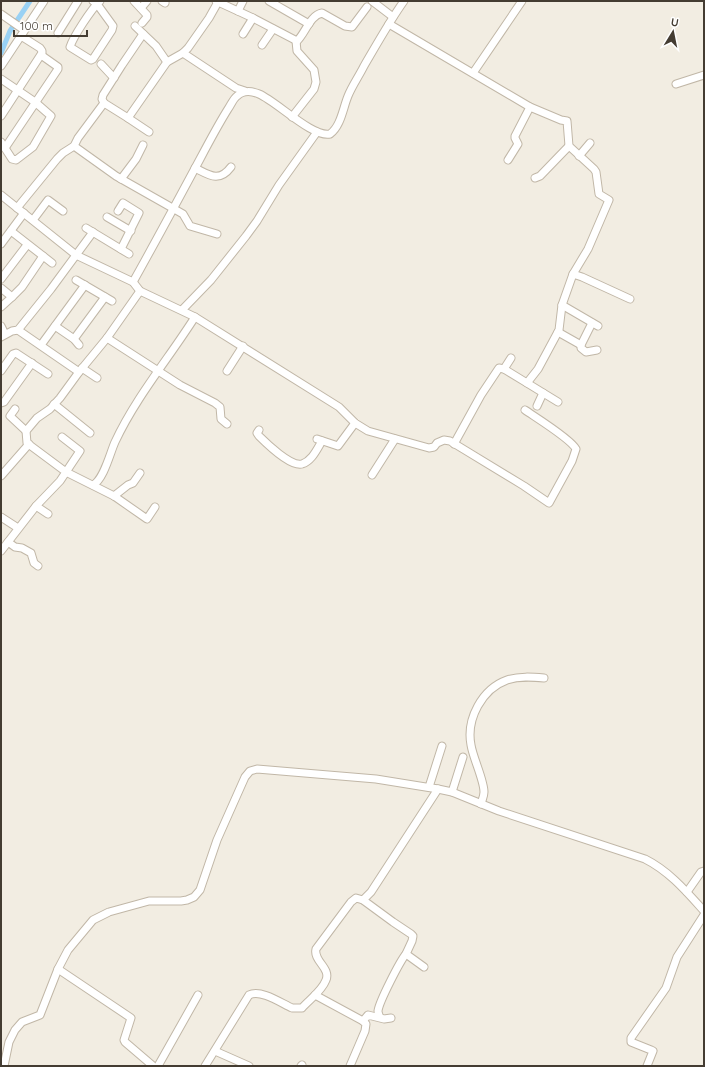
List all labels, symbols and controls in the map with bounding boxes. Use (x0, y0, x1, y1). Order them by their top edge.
scale bar (14, 12, 87, 38)
north arrow (653, 12, 693, 52)
text: U (670, 15, 680, 30)
text: 100 m (20, 18, 53, 33)

